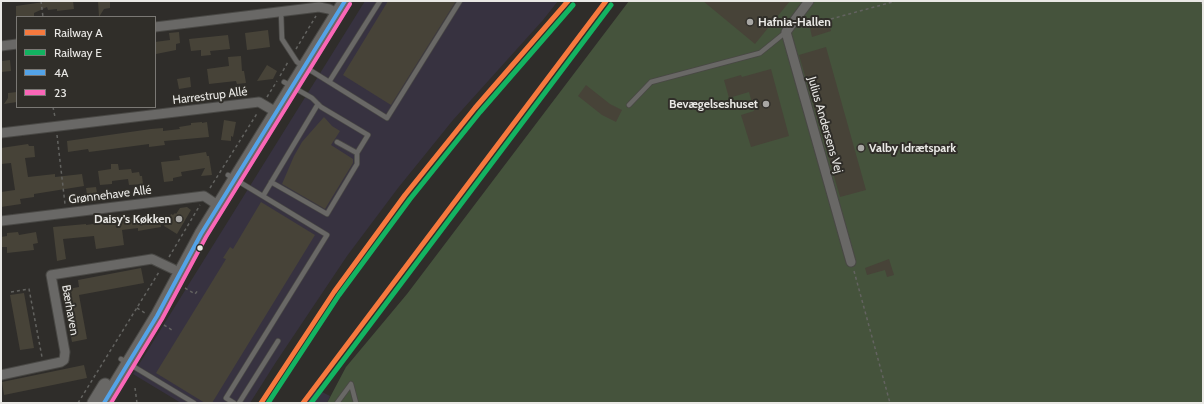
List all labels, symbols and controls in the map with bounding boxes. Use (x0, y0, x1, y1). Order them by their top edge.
place label: Hafnia-Hallen (758, 15, 831, 29)
legend (16, 16, 156, 108)
marker: Hafnia-Hallen (745, 17, 755, 27)
text: Railway A (54, 25, 103, 40)
text: Railway E (54, 45, 102, 60)
text: 4A (54, 65, 68, 80)
street label: Julius Andersens Vej (804, 75, 846, 175)
street label: Harrestrup Allé (172, 84, 248, 108)
text: 23 (54, 85, 67, 100)
place label: Bevægelseshuset (669, 97, 758, 111)
marker: Bevægelseshuset (761, 99, 771, 109)
place label: Valby Idrætspark (869, 141, 956, 155)
marker: Valby Idrætspark (856, 143, 866, 153)
street label: Grønnehave Allé (68, 183, 152, 207)
place label: Daisy's Køkken (94, 212, 171, 226)
marker: Daisy's Køkken (174, 214, 184, 224)
unlabelled marker (195, 243, 205, 253)
street label: Bærhaven (58, 284, 82, 336)

